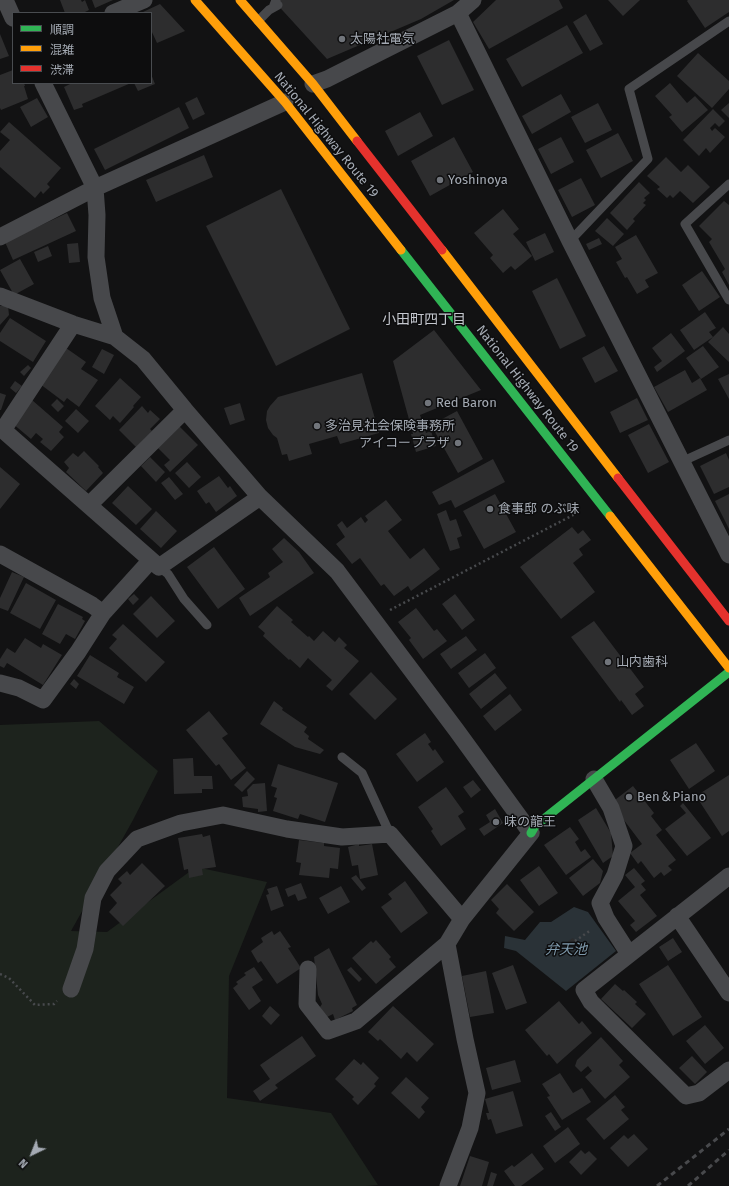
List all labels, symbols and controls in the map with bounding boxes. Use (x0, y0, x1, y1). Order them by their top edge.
legend (12, 12, 152, 84)
text: 順調 (50, 23, 74, 37)
place label: 太陽社電気 (350, 31, 415, 47)
marker: 太陽社電気 (337, 34, 347, 44)
text: 混雑 (50, 43, 74, 57)
text: 渋滞 (50, 63, 74, 77)
street label: National Highway Route 19 (271, 69, 381, 201)
place label: Yoshinoya (448, 172, 508, 188)
marker: Yoshinoya (435, 175, 445, 185)
district label: 小田町四丁目 (382, 312, 466, 328)
street label: National Highway Route 19 (473, 322, 581, 456)
place label: Red Baron (436, 395, 497, 411)
marker: Red Baron (423, 398, 433, 408)
place label: 多治見社会保険事務所 (325, 418, 455, 434)
marker: 多治見社会保険事務所 (312, 421, 322, 431)
place label: アイコープラザ (359, 435, 450, 451)
marker: アイコープラザ (453, 438, 463, 448)
place label: 食事邸 のぶ味 (498, 501, 579, 517)
marker: 食事邸 のぶ味 (485, 504, 495, 514)
place label: 山内歯科 (616, 654, 668, 670)
marker: 山内歯科 (603, 657, 613, 667)
place label: Ben＆Piano (637, 789, 706, 805)
marker: Ben＆Piano (624, 792, 634, 802)
place label: 味の龍王 (504, 814, 556, 830)
marker: 味の龍王 (491, 817, 501, 827)
water label: 弁天池 (545, 942, 587, 958)
north arrow (12, 1134, 52, 1174)
text: N (16, 1156, 31, 1170)

